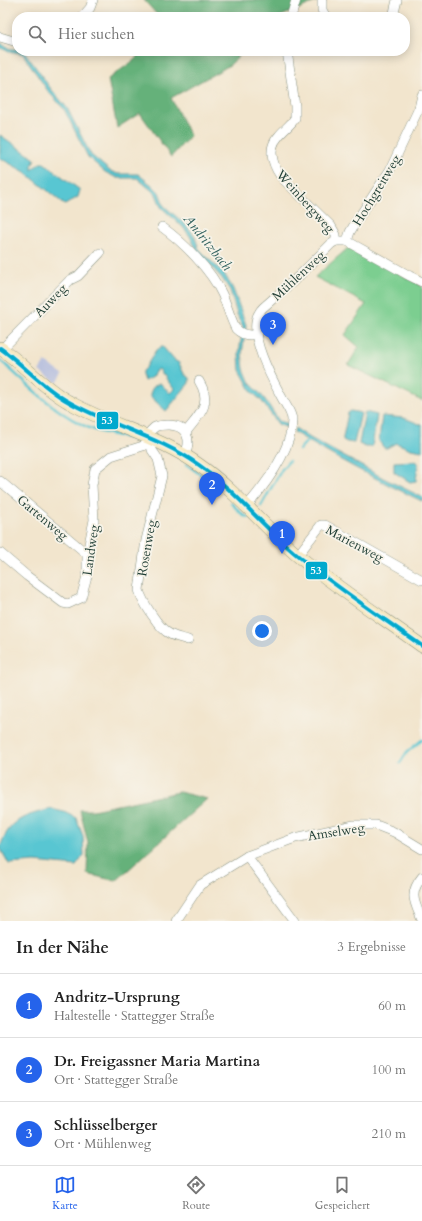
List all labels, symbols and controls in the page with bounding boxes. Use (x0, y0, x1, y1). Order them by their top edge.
search box (12, 12, 410, 56)
icon: search (26, 23, 48, 45)
text: Hier suchen (58, 24, 135, 44)
street label: Hochgreitweg (348, 151, 406, 230)
street label: Weinbergweg (271, 165, 339, 238)
water label: Andritzbach (178, 209, 237, 275)
street label: Mühlenweg (268, 246, 330, 305)
street label: Auweg (30, 280, 72, 321)
pin: 3 (260, 312, 286, 345)
line badge: 53 (96, 411, 119, 430)
text: 53 (101, 413, 113, 428)
pin: 2 (199, 472, 225, 505)
street label: Gartenweg (13, 491, 72, 545)
street label: Rosenweg (133, 518, 161, 578)
pin: 1 (269, 521, 295, 554)
street label: Marienweg (322, 521, 387, 567)
street label: Landweg (79, 523, 104, 577)
line badge: 53 (305, 561, 328, 580)
text: 53 (310, 563, 322, 578)
your location (252, 621, 272, 641)
street label: Amselweg (306, 818, 367, 845)
text: In der Nähe (16, 936, 109, 959)
text: 3 Ergebnisse (337, 938, 406, 956)
text: Andritz-Ursprung (54, 987, 180, 1007)
text: 1 (26, 997, 32, 1015)
text: 60 m (378, 997, 406, 1015)
text: Haltestelle · Stattegger Straße (54, 1007, 215, 1025)
text: Dr. Freigassner Maria Martina (54, 1051, 260, 1071)
text: 2 (26, 1061, 32, 1079)
text: 100 m (372, 1061, 406, 1079)
text: Ort · Stattegger Straße (54, 1071, 178, 1089)
text: Schlüsselberger (54, 1115, 157, 1135)
text: 3 (26, 1125, 32, 1143)
text: 210 m (372, 1125, 406, 1143)
text: Ort · Mühlenweg (54, 1135, 151, 1153)
tab: Karte (52, 1174, 78, 1213)
tab: Route (182, 1174, 210, 1213)
tab: Gespeichert (315, 1174, 370, 1213)

